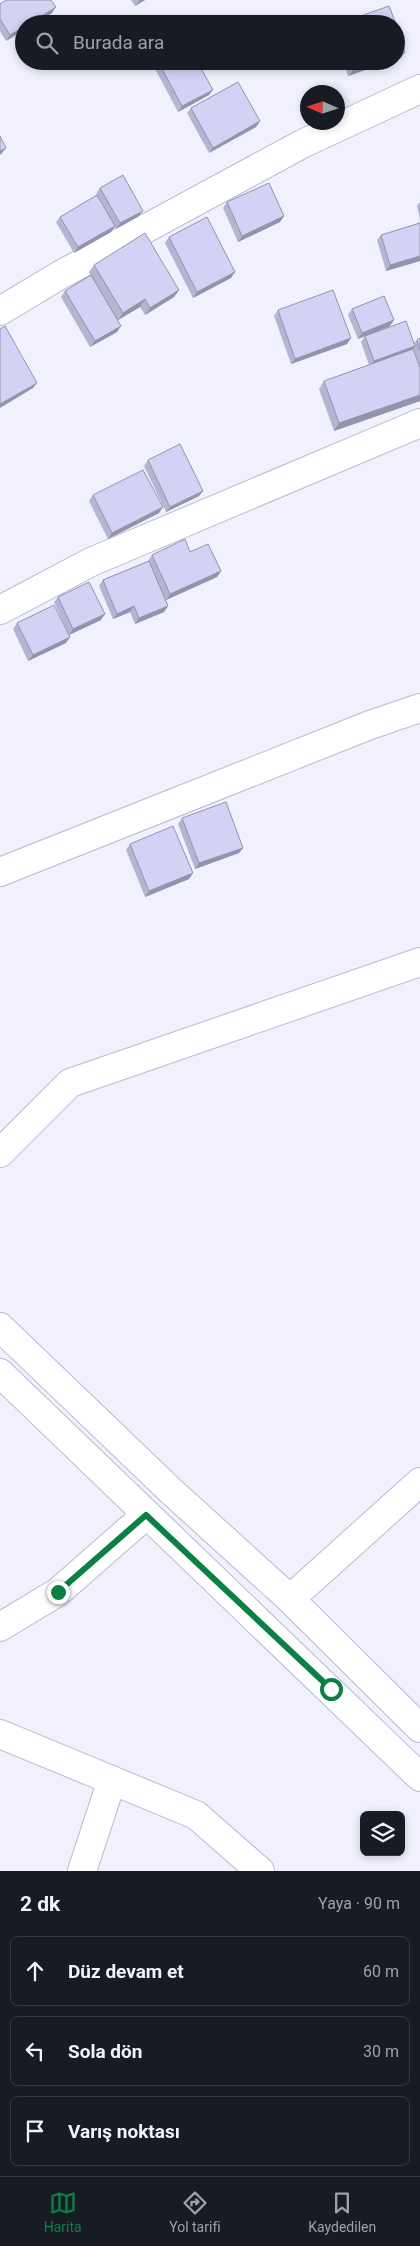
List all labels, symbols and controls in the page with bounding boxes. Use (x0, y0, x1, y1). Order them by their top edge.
search box (15, 15, 405, 70)
icon: search (33, 29, 61, 57)
text: Burada ara (73, 31, 164, 54)
north arrow (300, 85, 345, 130)
route end (47, 1581, 70, 1604)
route start (320, 1678, 343, 1701)
map controls (360, 1811, 405, 1856)
button: layers (360, 1811, 405, 1856)
text: 2 dk (20, 1892, 60, 1916)
text: Yaya · 90 m (318, 1894, 400, 1913)
icon: ahead (21, 1957, 49, 1985)
text: Düz devam et (68, 1960, 184, 1983)
text: 60 m (363, 1962, 399, 1981)
icon: left (21, 2037, 49, 2065)
text: Sola dön (68, 2040, 142, 2063)
text: 30 m (363, 2042, 399, 2061)
icon: arrive (21, 2117, 49, 2145)
text: Varış noktası (68, 2120, 180, 2143)
tab: Harita (44, 2189, 82, 2235)
tab: Yol tarifi (169, 2189, 221, 2235)
tab: Kaydedilen (308, 2189, 376, 2235)

